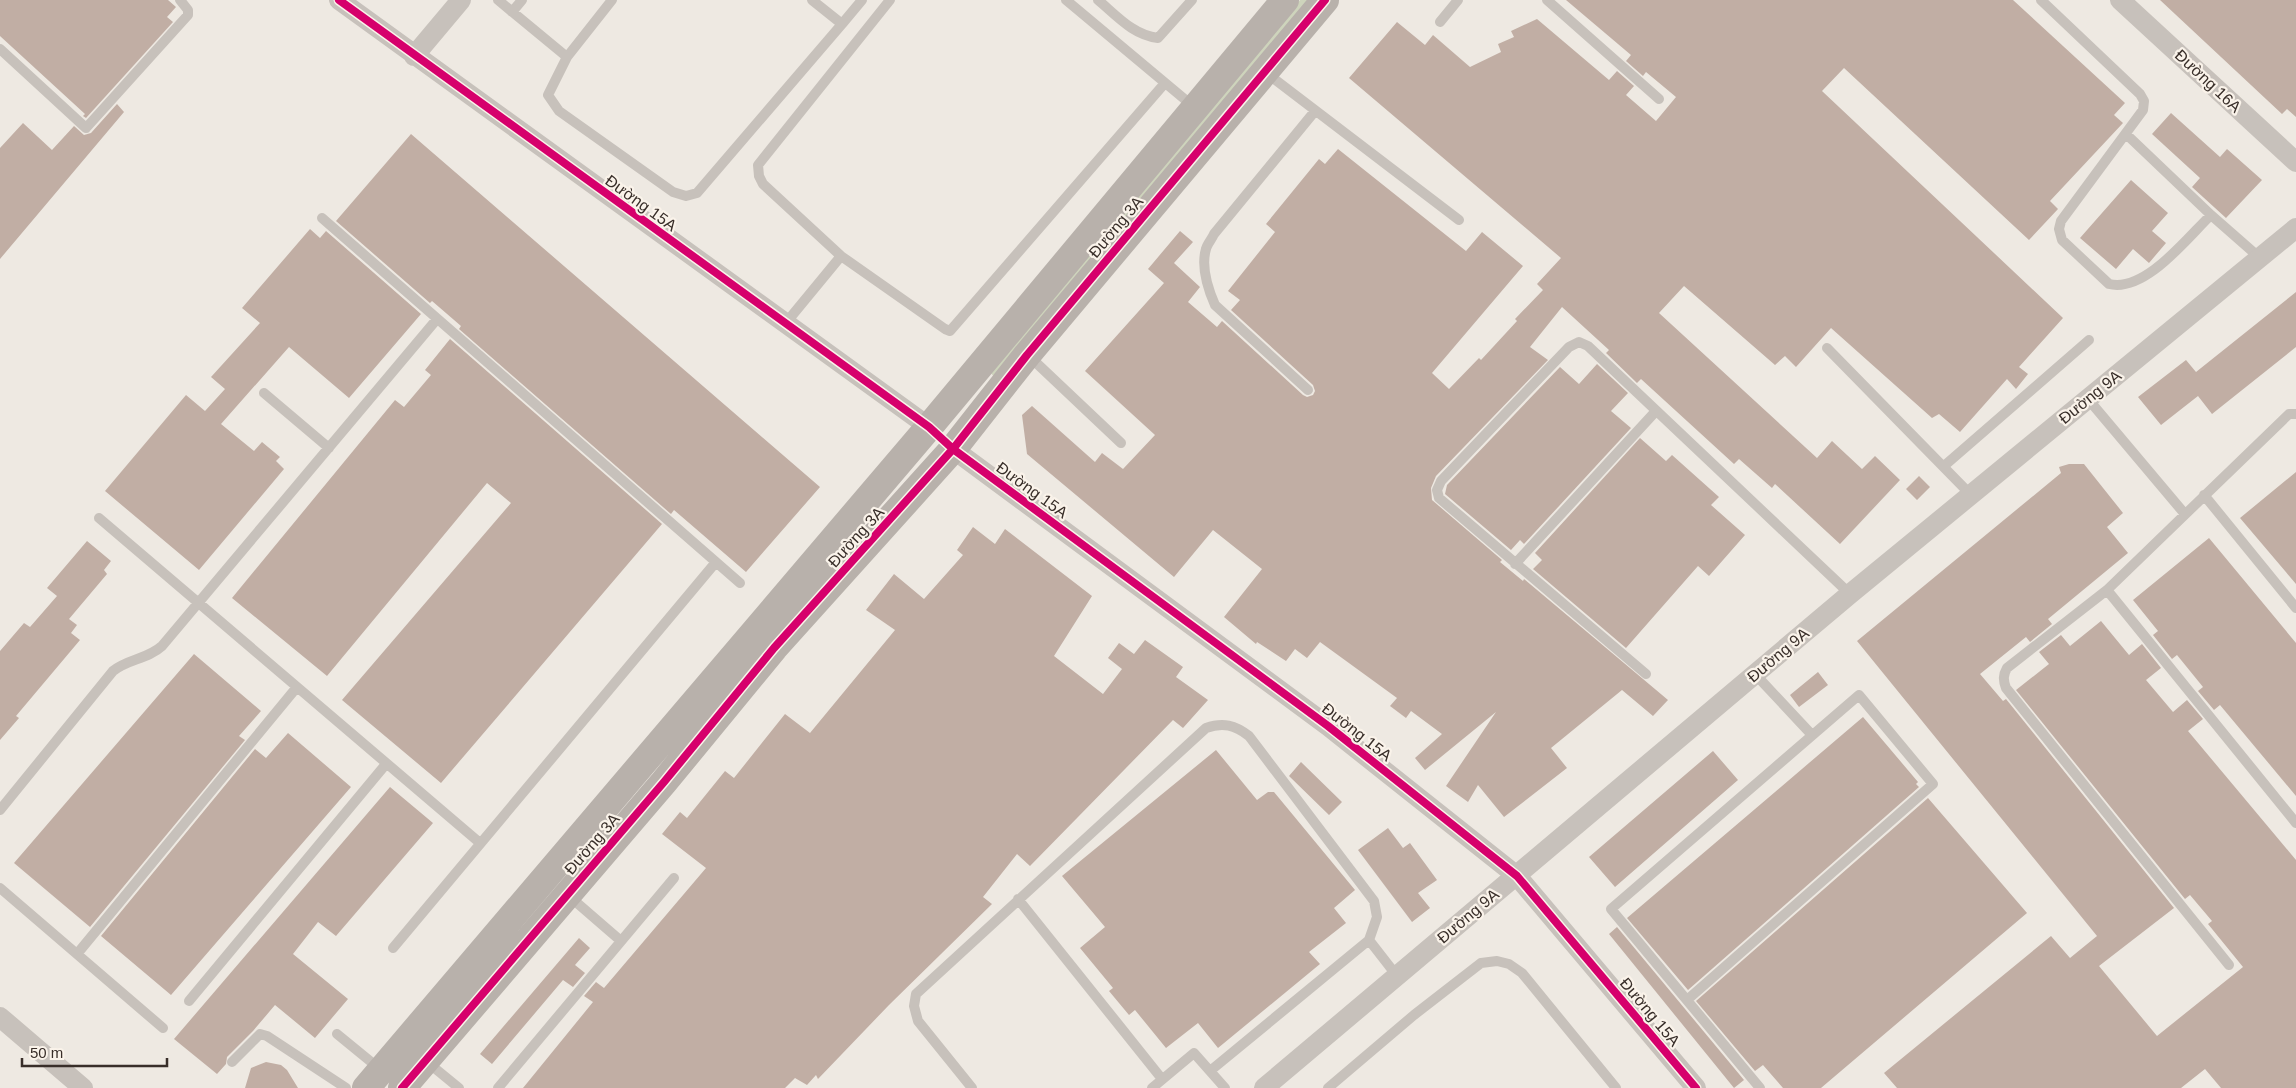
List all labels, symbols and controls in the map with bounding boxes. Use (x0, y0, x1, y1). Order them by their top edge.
street label: Đường 16A (2172, 46, 2245, 116)
street label: Đường 15A (602, 172, 680, 235)
street label: Đường 3A (1086, 193, 1147, 261)
street label: Đường 9A (2056, 367, 2125, 427)
street label: Đường 15A (993, 459, 1071, 522)
street label: Đường 3A (825, 503, 887, 570)
street label: Đường 9A (1744, 624, 1812, 685)
street label: Đường 15A (1319, 700, 1395, 765)
street label: Đường 3A (561, 810, 623, 878)
street label: Đường 9A (1434, 885, 1502, 946)
street label: Đường 15A (1617, 975, 1684, 1050)
scale bar (22, 1036, 168, 1068)
text: 50 m (30, 1044, 63, 1061)

